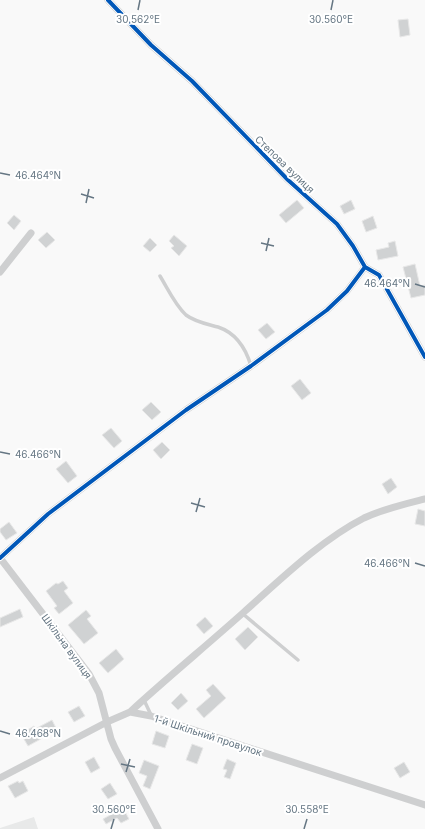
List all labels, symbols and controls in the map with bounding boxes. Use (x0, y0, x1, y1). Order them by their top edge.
text: 30.562°E (116, 13, 160, 25)
text: 30.560°E (309, 13, 353, 25)
street label: Степова вулиця (253, 133, 317, 195)
text: 46.464°N (15, 169, 61, 181)
text: 46.464°N (364, 277, 410, 289)
text: 46.466°N (15, 448, 61, 460)
text: 46.466°N (364, 557, 410, 569)
street label: Шкільна вулиця (39, 611, 95, 681)
street label: 1-й Шкільний провулок (153, 712, 264, 758)
text: 46.468°N (15, 727, 61, 739)
text: 30.560°E (92, 803, 136, 815)
text: 30.558°E (285, 803, 329, 815)

